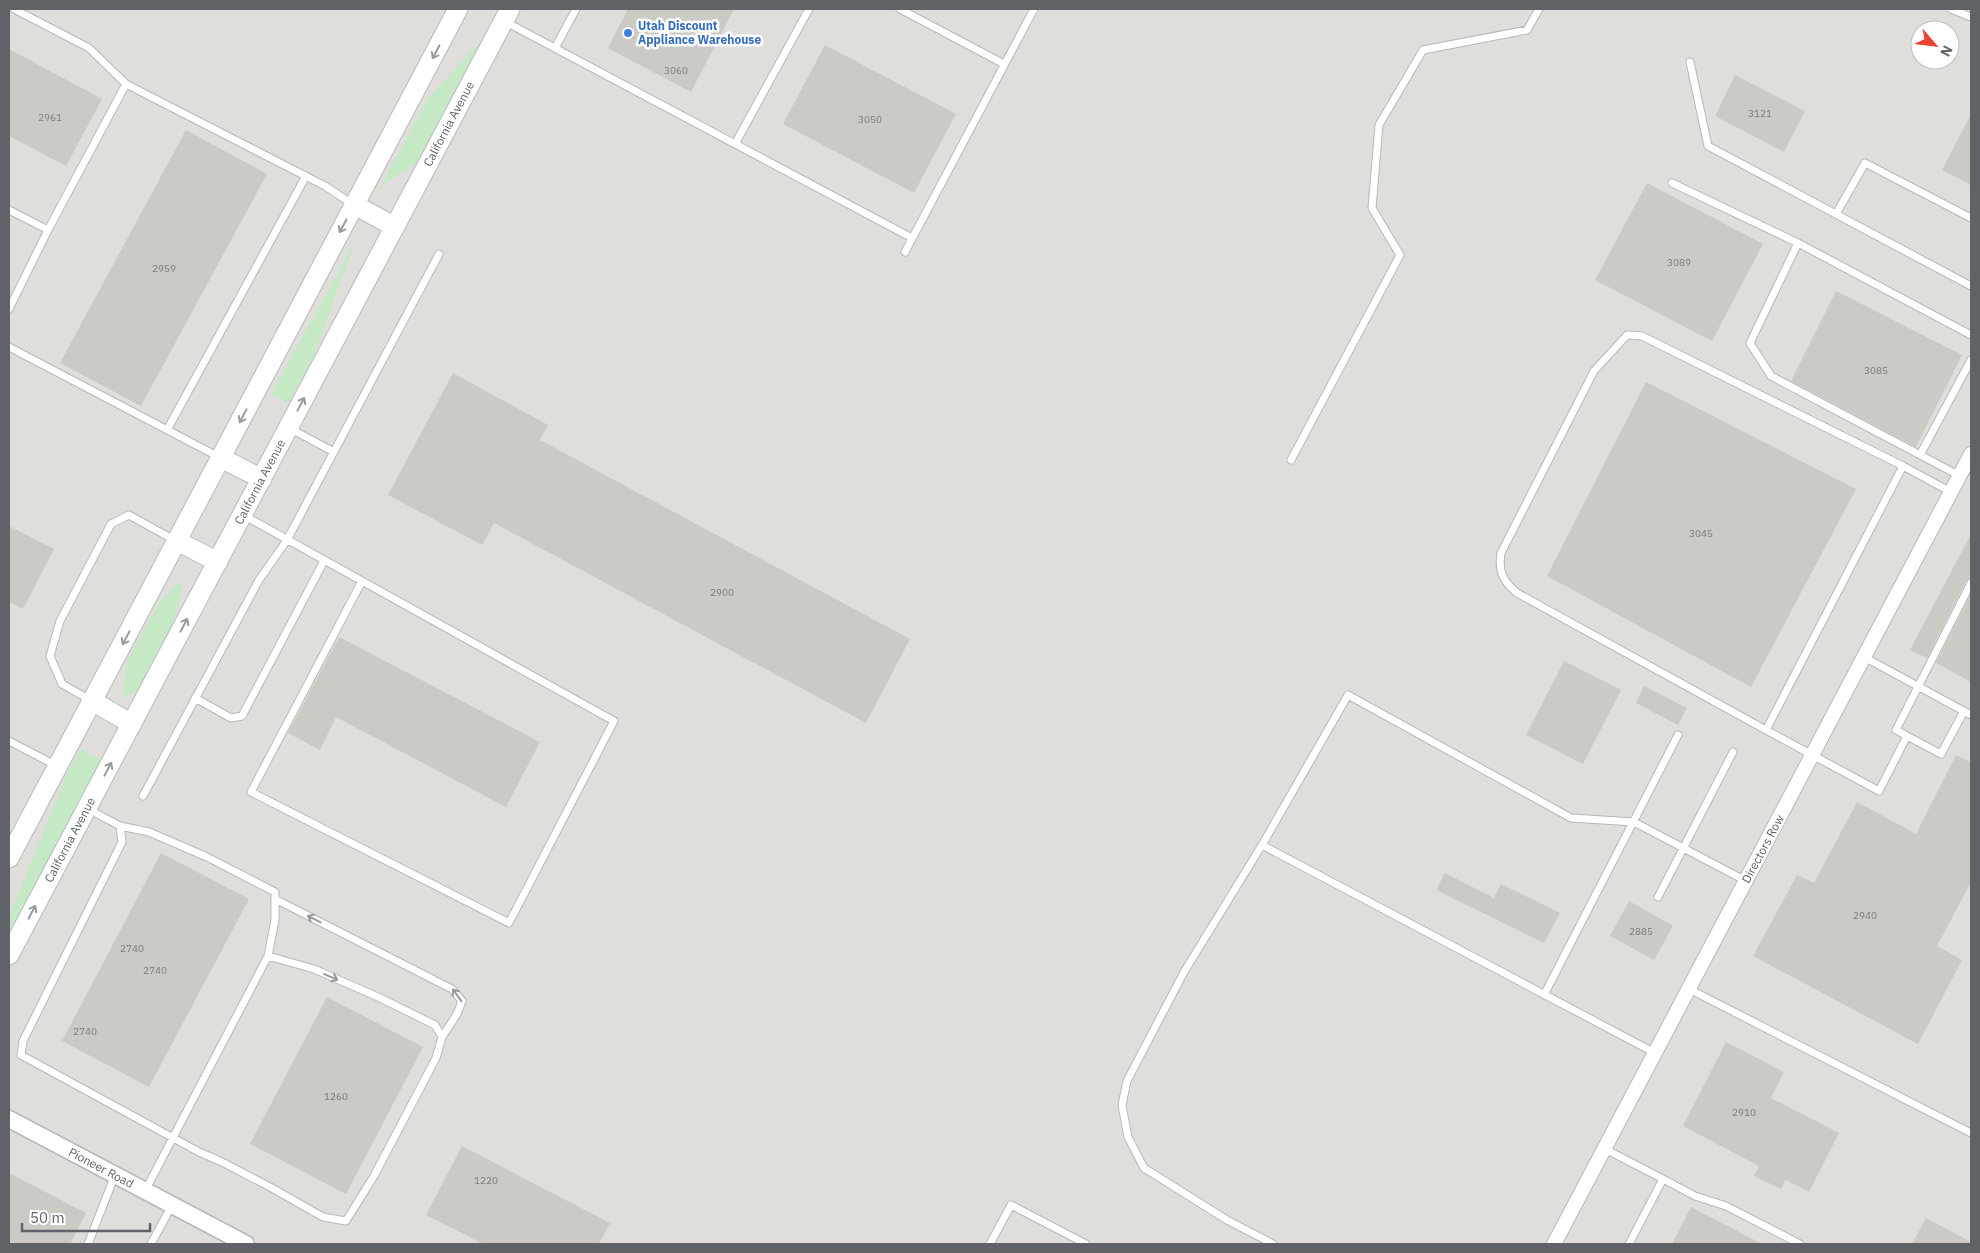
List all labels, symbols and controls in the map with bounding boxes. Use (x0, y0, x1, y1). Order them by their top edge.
place label: Utah Discount Appliance Warehouse (638, 18, 761, 47)
north arrow (1910, 20, 1960, 70)
marker: Utah Discount Appliance Warehouse (622, 27, 634, 39)
text: N (1936, 42, 1957, 60)
one-way arrow (430, 44, 440, 59)
house number: 3060 (664, 64, 688, 77)
street label: California Avenue (420, 78, 477, 169)
house number: 3121 (1748, 107, 1772, 120)
house number: 2961 (38, 111, 62, 124)
house number: 3050 (858, 113, 882, 126)
one-way arrow (338, 219, 348, 234)
house number: 3089 (1667, 256, 1691, 269)
house number: 2959 (152, 262, 176, 275)
house number: 3085 (1864, 364, 1888, 377)
one-way arrow (297, 397, 306, 412)
one-way arrow (238, 409, 248, 424)
street label: California Avenue (231, 436, 288, 527)
house number: 3045 (1689, 527, 1713, 540)
house number: 2900 (710, 586, 734, 599)
one-way arrow (180, 618, 190, 633)
one-way arrow (121, 630, 131, 645)
one-way arrow (104, 762, 114, 776)
street label: California Avenue (41, 794, 98, 885)
street label: Directors Row (1738, 812, 1787, 886)
one-way arrow (28, 905, 37, 920)
house number: 2940 (1853, 909, 1877, 922)
one-way arrow (307, 914, 322, 924)
house number: 2885 (1629, 925, 1653, 938)
house number: 2740 (120, 942, 144, 955)
house number: 2740 (143, 964, 167, 977)
one-way arrow (323, 972, 338, 982)
one-way arrow (451, 988, 462, 1002)
house number: 2740 (73, 1025, 97, 1038)
house number: 1260 (324, 1090, 348, 1103)
house number: 2910 (1732, 1106, 1756, 1119)
street label: Pioneer Road (66, 1144, 136, 1191)
house number: 1220 (474, 1174, 498, 1187)
scale bar (22, 1200, 150, 1232)
text: 50 m (30, 1208, 65, 1227)

